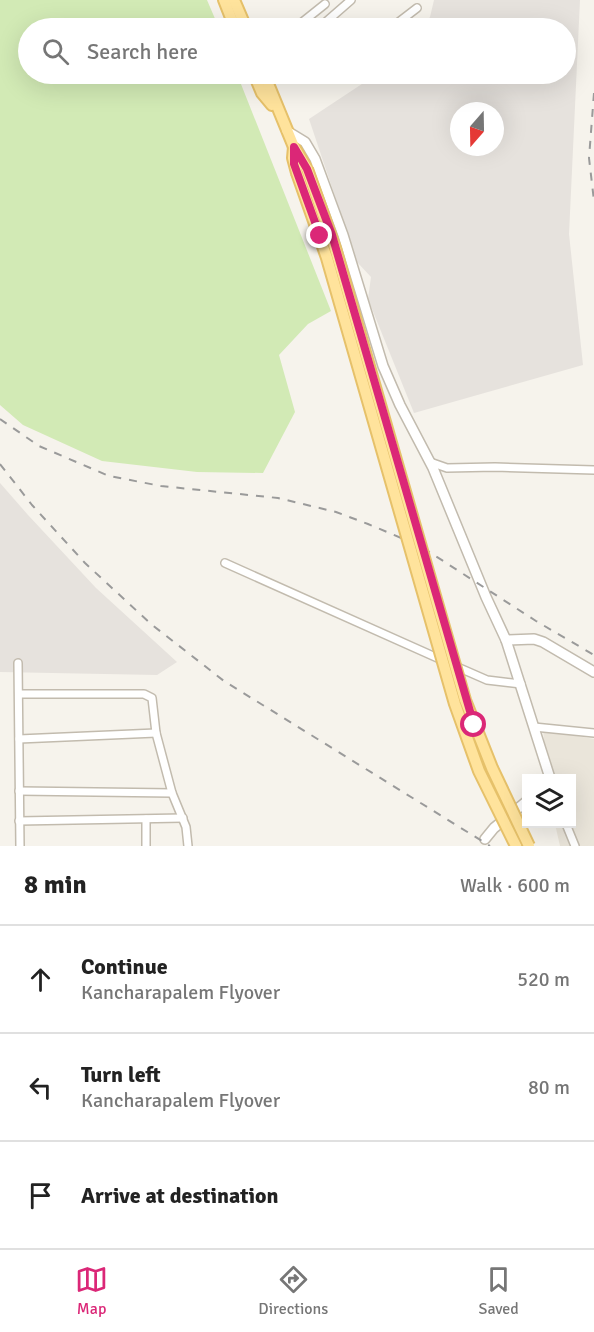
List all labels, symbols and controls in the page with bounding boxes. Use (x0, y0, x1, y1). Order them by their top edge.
search box (18, 18, 576, 84)
icon: search (39, 35, 72, 68)
text: Search here (87, 38, 198, 65)
north arrow (450, 102, 504, 156)
route end (306, 222, 332, 248)
route start (460, 711, 486, 737)
map controls (522, 774, 576, 828)
button: layers (522, 774, 576, 828)
text: 8 min (24, 869, 87, 901)
text: Walk · 600 m (460, 873, 570, 898)
text: Continue (81, 953, 168, 980)
icon: ahead (24, 963, 57, 996)
text: 520 m (517, 967, 570, 992)
text: Kancharapalem Flyover (81, 980, 280, 1005)
text: Turn left (81, 1061, 161, 1088)
icon: left (24, 1071, 57, 1104)
text: 80 m (528, 1075, 570, 1100)
text: Kancharapalem Flyover (81, 1088, 280, 1113)
icon: arrive (24, 1179, 57, 1212)
text: Arrive at destination (81, 1182, 278, 1209)
tab: Map (75, 1263, 108, 1319)
tab: Directions (258, 1263, 328, 1319)
tab: Saved (479, 1263, 519, 1319)

